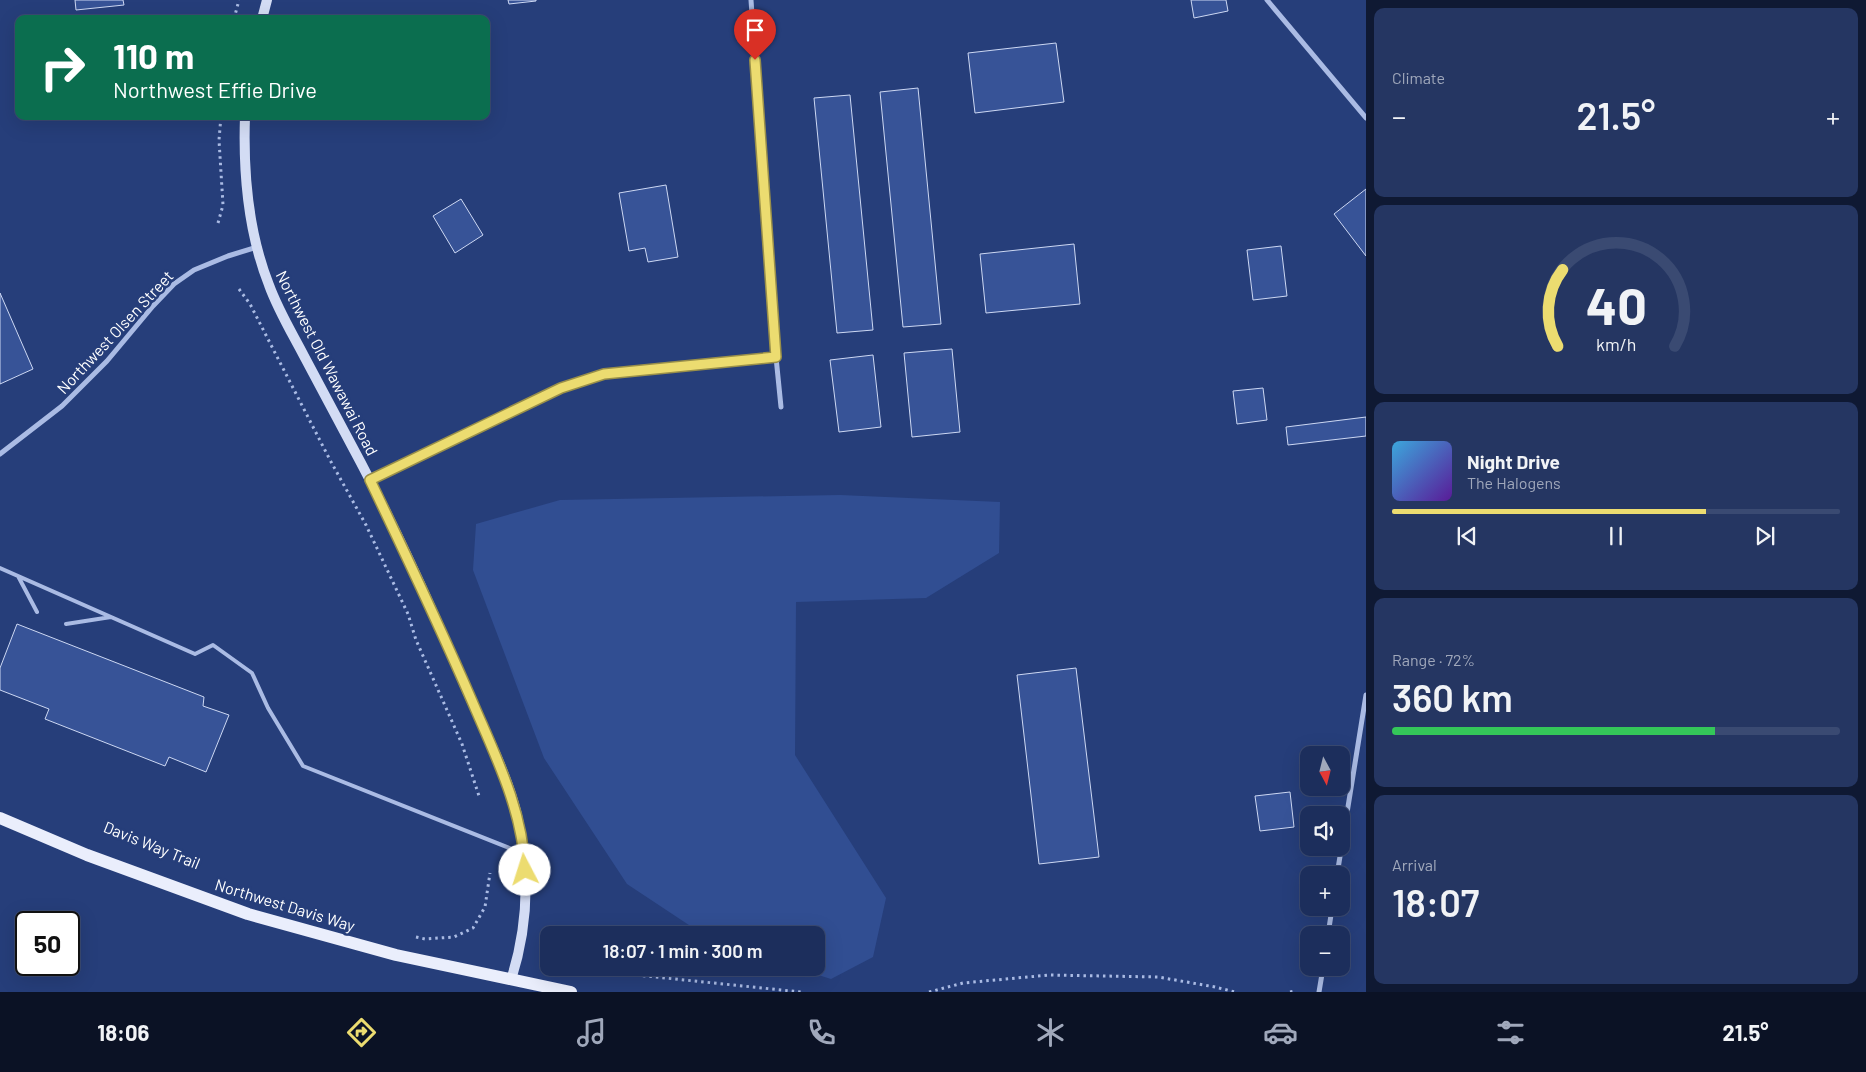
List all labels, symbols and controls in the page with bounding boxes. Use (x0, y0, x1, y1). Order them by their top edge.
pin (734, 9, 776, 60)
icon: arrive (741, 16, 769, 44)
text: 110 m (113, 34, 194, 76)
icon: right (30, 35, 95, 100)
text: Climate (1392, 68, 1445, 87)
text: Northwest Effie Drive (113, 76, 317, 102)
text: 21.5° (1577, 92, 1655, 138)
text: − (1392, 99, 1406, 133)
text: + (1826, 99, 1840, 133)
street label: Northwest Olsen Street (53, 266, 177, 397)
street label: Northwest Old Wawawai Road (272, 267, 382, 458)
text: 40 (1585, 273, 1647, 335)
text: km/h (1596, 333, 1636, 355)
text: Night Drive (1467, 450, 1560, 473)
text: The Halogens (1467, 473, 1561, 492)
icon: previous (1453, 522, 1481, 550)
icon: pause (1602, 522, 1630, 550)
icon: next (1751, 522, 1779, 550)
text: Range · 72% (1392, 650, 1475, 669)
text: 360 km (1392, 674, 1513, 720)
north arrow (1300, 746, 1350, 796)
map controls (1300, 746, 1350, 976)
button: sound (1300, 806, 1350, 856)
street label: Davis Way Trail (101, 817, 203, 873)
position arrow (498, 843, 550, 895)
text: Arrival (1392, 855, 1437, 874)
button: + (1300, 866, 1350, 916)
street label: Northwest Davis Way (213, 874, 358, 935)
text: 18:07 (1392, 879, 1479, 925)
speed limit sign: 50 (15, 911, 80, 976)
button: − (1300, 926, 1350, 976)
text: 18:07 · 1 min · 300 m (602, 939, 763, 962)
icon: directions (344, 1015, 379, 1050)
icon: music (574, 1015, 609, 1050)
icon: phone (804, 1015, 839, 1050)
icon: climate (1033, 1015, 1068, 1050)
icon: car (1263, 1015, 1298, 1050)
icon: filters (1493, 1015, 1528, 1050)
text: 18:06 (97, 1019, 149, 1045)
text: 21.5° (1723, 1019, 1769, 1045)

